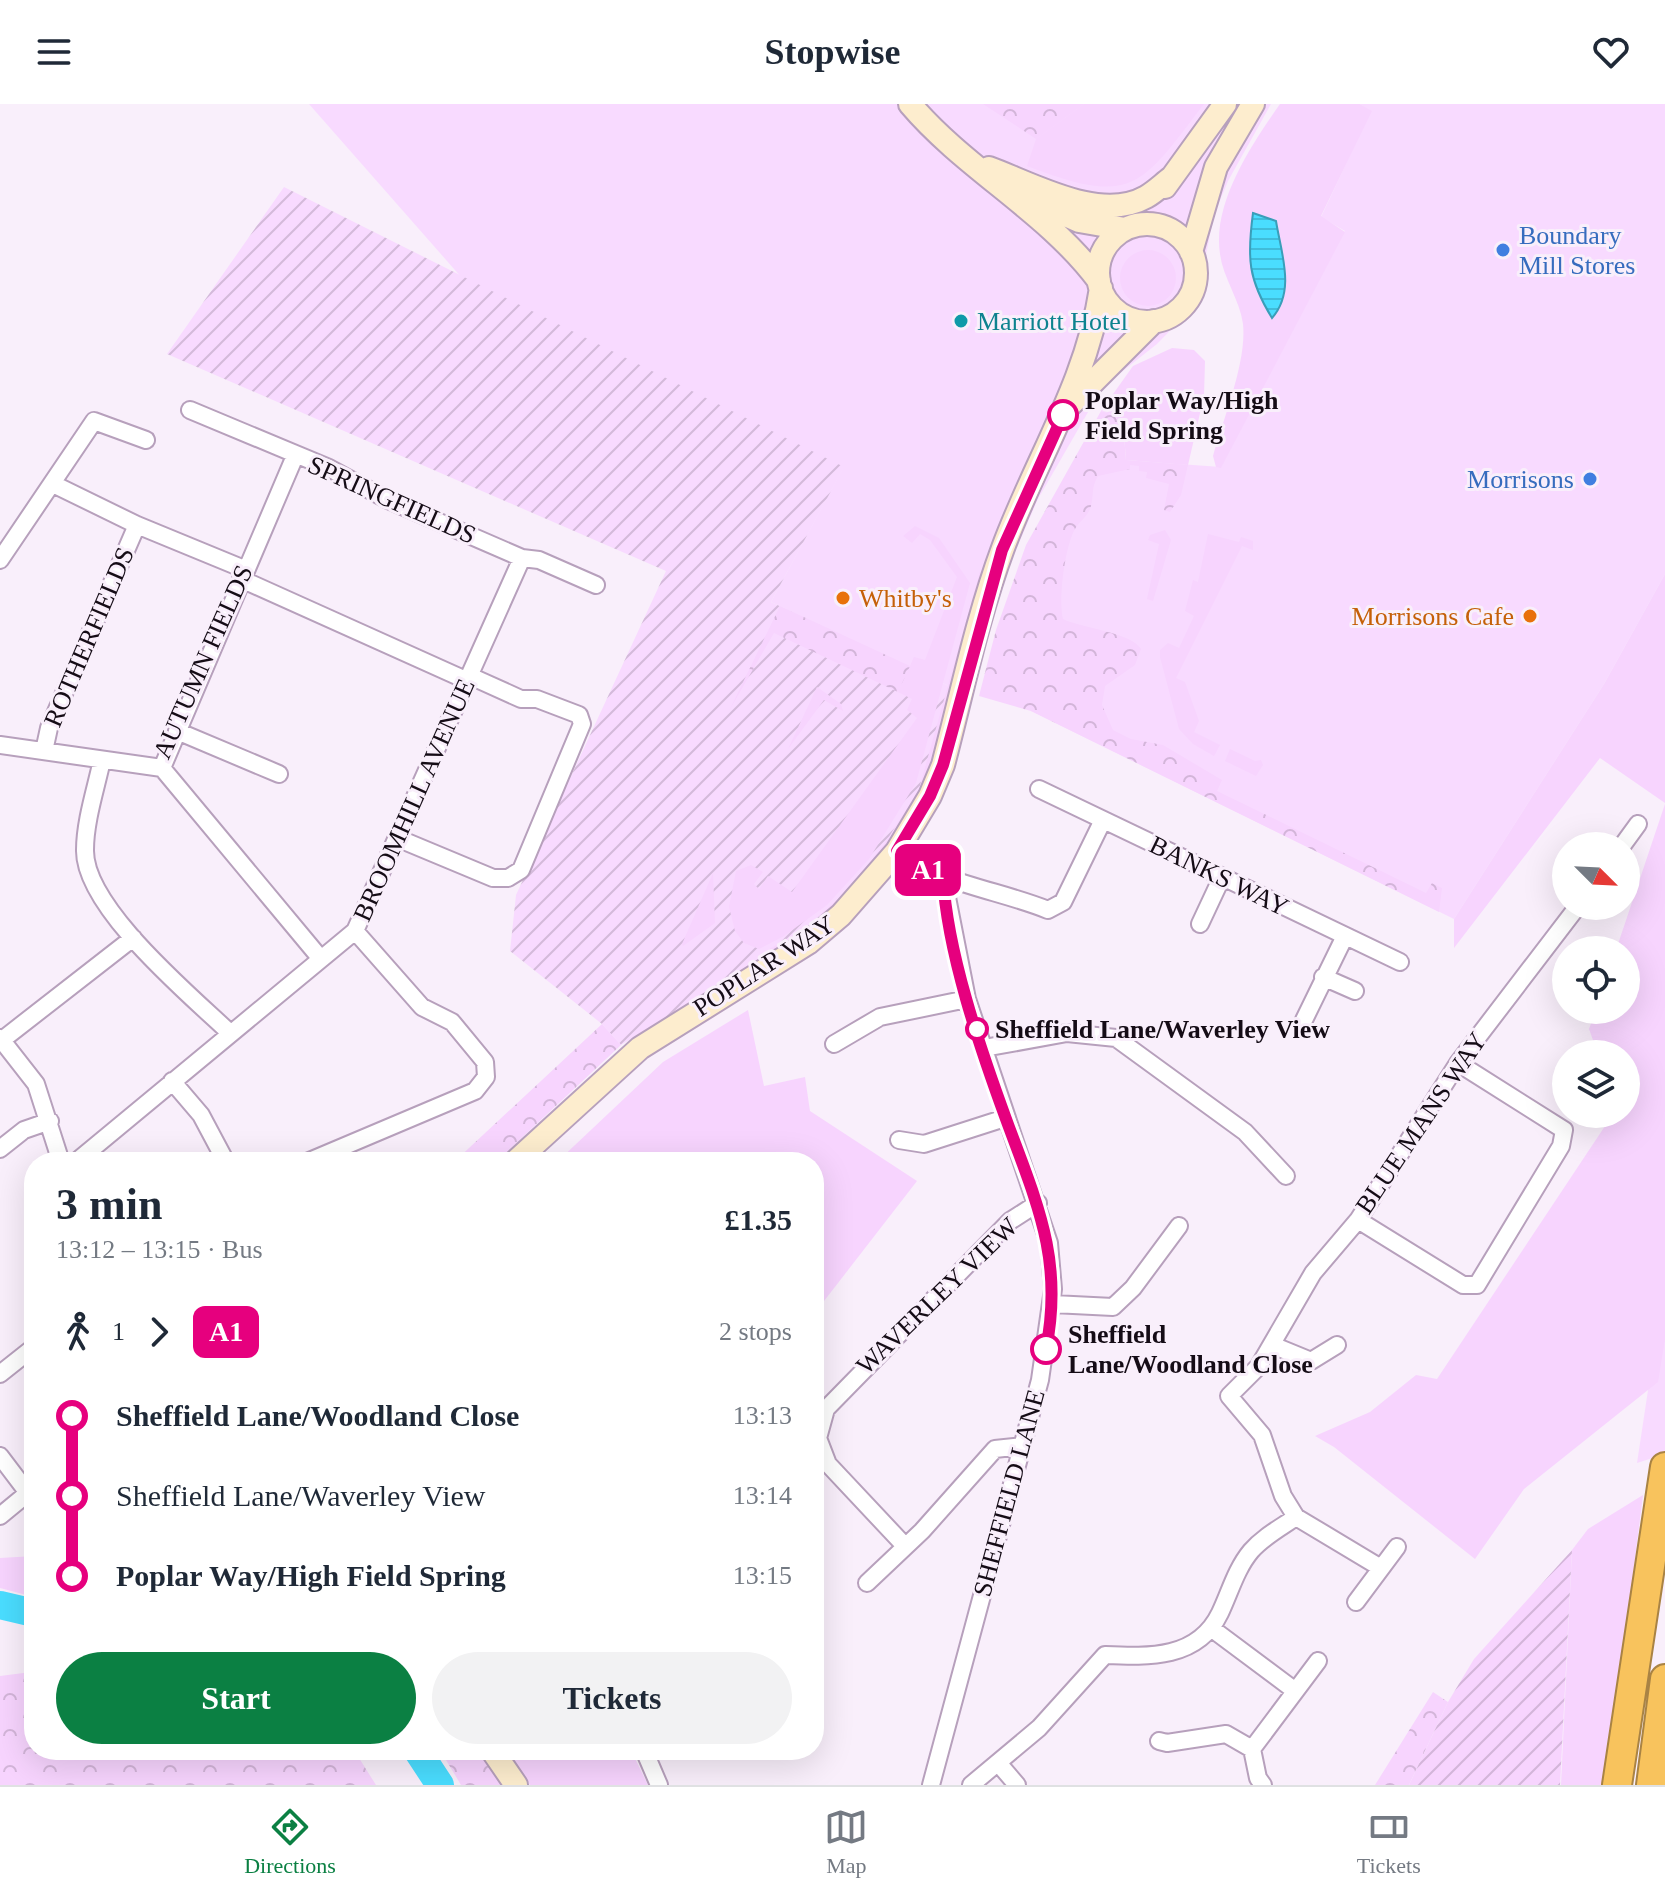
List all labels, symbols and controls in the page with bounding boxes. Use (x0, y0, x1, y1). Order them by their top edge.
icon: menu (32, 30, 76, 74)
icon: heart (1589, 30, 1633, 74)
text: Stopwise (764, 32, 901, 72)
place label: Boundary Mill Stores (1519, 221, 1635, 280)
marker: Boundary Mill Stores (1494, 241, 1512, 259)
place label: Marriott Hotel (977, 307, 1128, 336)
marker: Marriott Hotel (952, 312, 970, 330)
place label: Poplar Way/High Field Spring (1085, 386, 1279, 445)
marker: Poplar Way/High Field Spring (1048, 400, 1078, 430)
street label: SPRINGFIELDS (304, 450, 480, 550)
place label: Morrisons (1467, 465, 1574, 494)
marker: Morrisons (1581, 470, 1599, 488)
street label: ROTHERFIELDS (38, 543, 140, 731)
street label: AUTUMN FIELDS (147, 561, 259, 763)
place label: Whitby's (859, 584, 952, 613)
marker: Whitby's (834, 589, 852, 607)
place label: Morrisons Cafe (1352, 602, 1514, 631)
marker: Morrisons Cafe (1521, 607, 1539, 625)
street label: BROOMHILL AVENUE (347, 674, 481, 926)
street label: BANKS WAY (1145, 830, 1293, 922)
north arrow (1552, 832, 1640, 920)
map controls (1552, 832, 1640, 1128)
line badge: A1 (892, 844, 964, 896)
text: A1 (911, 854, 945, 885)
street label: POPLAR WAY (688, 909, 840, 1022)
button: locate (1552, 936, 1640, 1024)
place label: Sheffield Lane/Waverley View (995, 1015, 1330, 1044)
marker: Sheffield Lane/Waverley View (966, 1018, 988, 1040)
street label: BLUE MANS WAY (1350, 1027, 1493, 1219)
button: layers (1552, 1040, 1640, 1128)
text: 3 min (56, 1180, 162, 1229)
text: £1.35 (725, 1203, 792, 1236)
street label: WAVERLEY VIEW (850, 1211, 1024, 1380)
text: 13:12 – 13:15 · Bus (56, 1235, 263, 1264)
icon: walk (56, 1310, 100, 1354)
icon: forward (137, 1310, 181, 1354)
text: A1 (209, 1316, 243, 1347)
text: 1 (112, 1317, 125, 1346)
text: 2 stops (719, 1317, 792, 1346)
place label: Sheffield Lane/Woodland Close (1068, 1320, 1313, 1379)
marker: Sheffield Lane/Woodland Close (1031, 1334, 1061, 1364)
street label: SHEFFIELD LANE (967, 1386, 1051, 1600)
text: Sheffield Lane/Woodland Close (116, 1399, 519, 1432)
text: 13:13 (733, 1401, 792, 1430)
text: Sheffield Lane/Waverley View (116, 1479, 486, 1512)
text: 13:14 (733, 1481, 792, 1510)
text: Poplar Way/High Field Spring (116, 1559, 506, 1592)
text: 13:15 (733, 1561, 792, 1590)
button: Start (56, 1652, 416, 1744)
button: Tickets (432, 1652, 792, 1744)
tab: Directions (244, 1805, 336, 1879)
tab: Map (824, 1805, 868, 1879)
tab: Tickets (1357, 1805, 1421, 1879)

